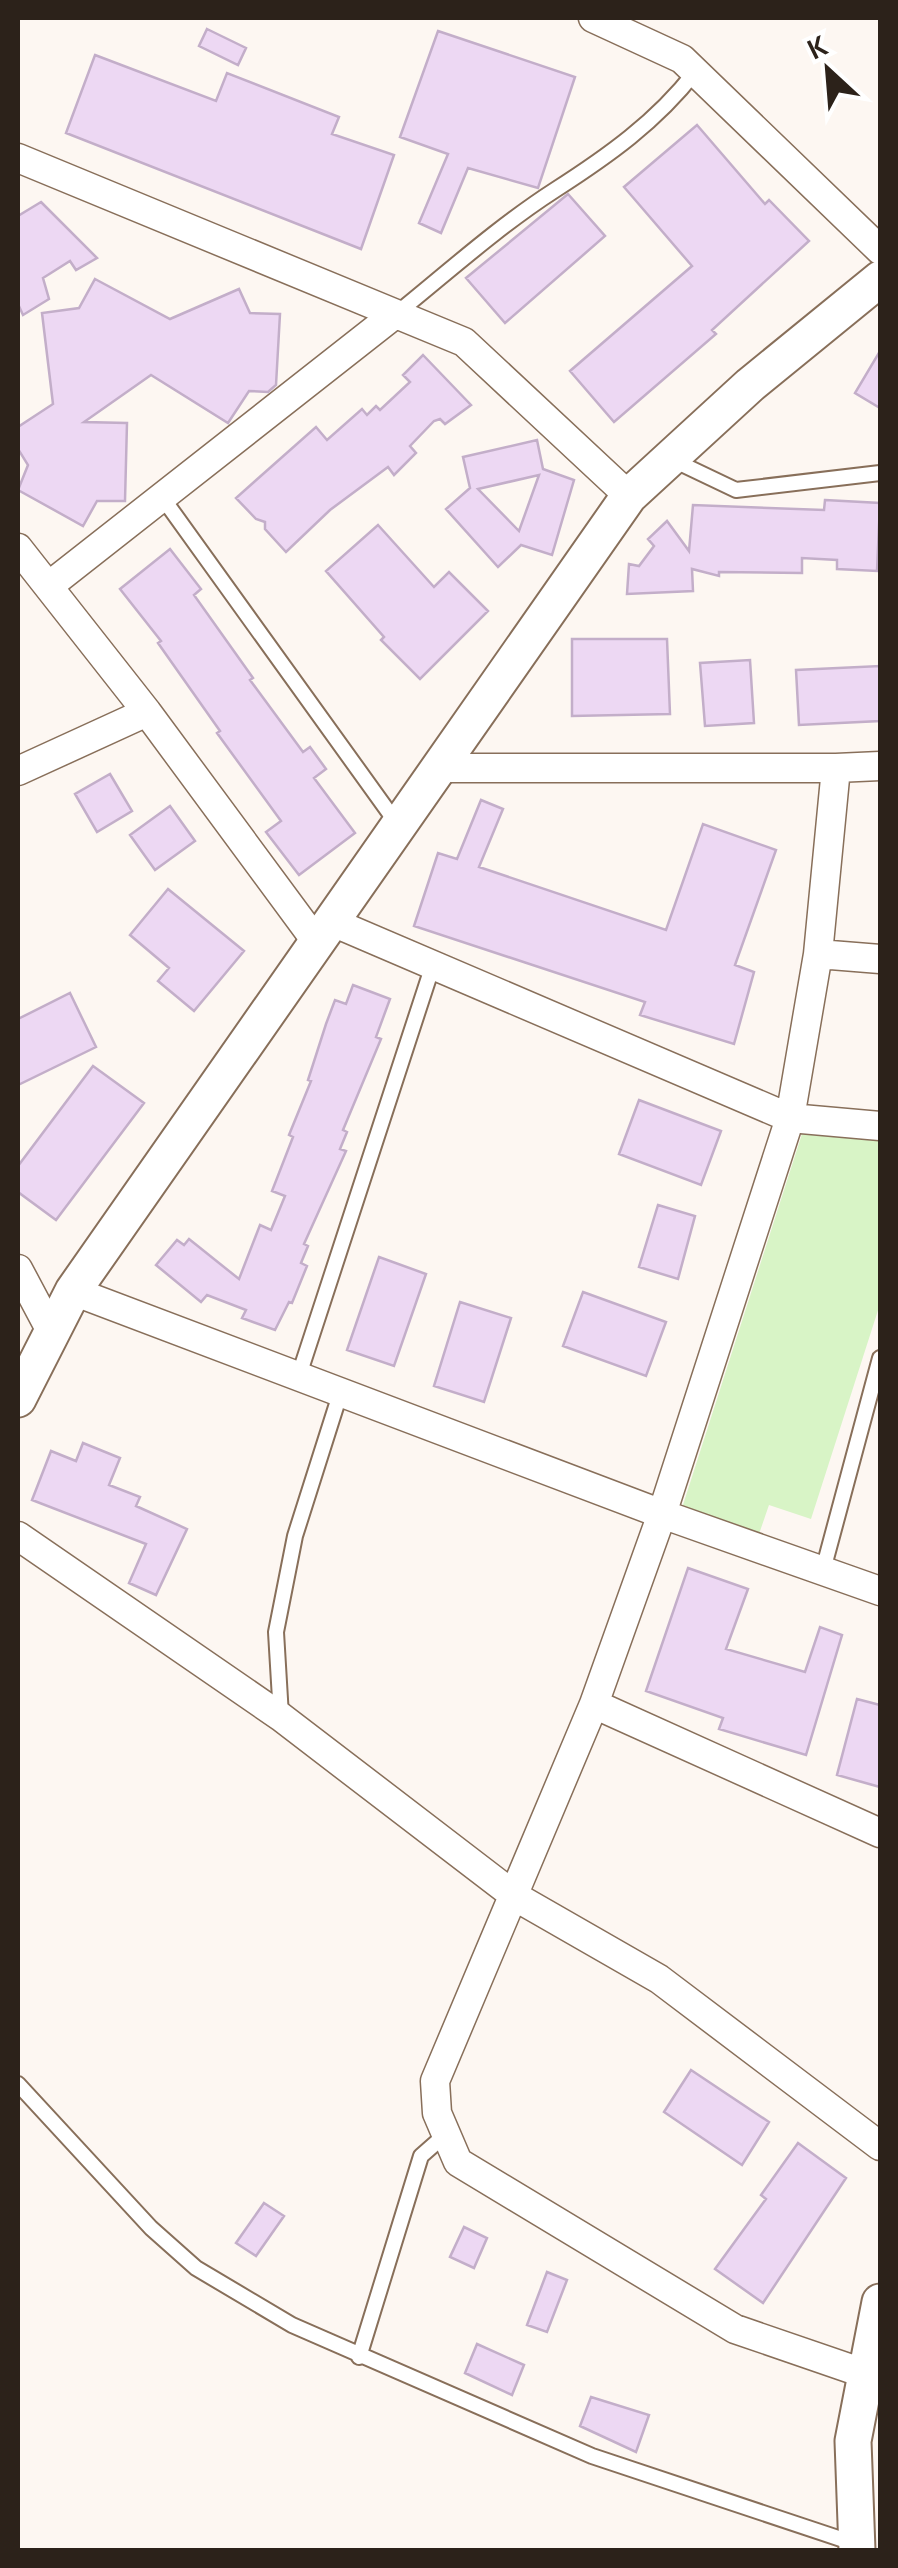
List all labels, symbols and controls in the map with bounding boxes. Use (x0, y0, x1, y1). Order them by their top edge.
north arrow (778, 20, 878, 120)
text: K (802, 28, 833, 67)

